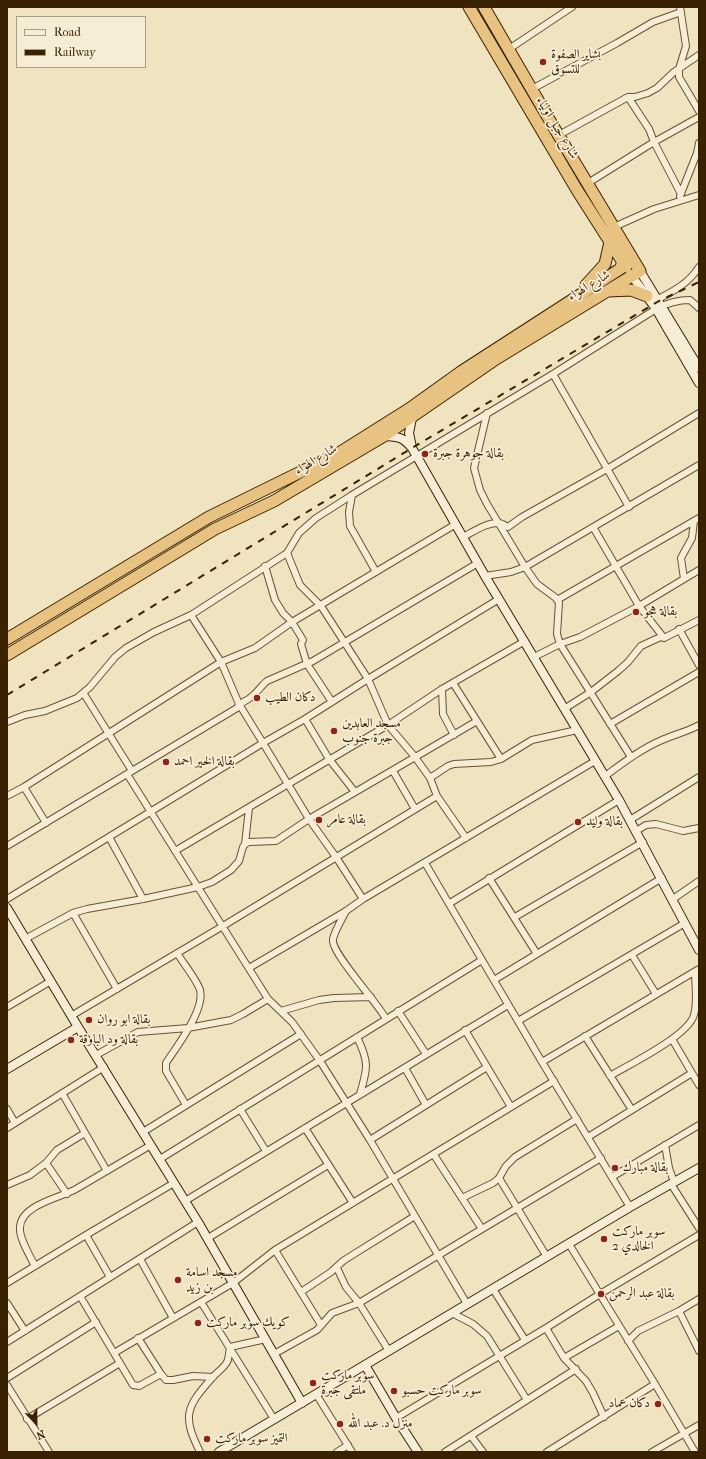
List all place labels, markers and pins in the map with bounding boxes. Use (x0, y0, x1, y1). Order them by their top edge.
place label: بشاير الصفوة للتسوق (551, 47, 601, 78)
marker: بشاير الصفوة للتسوق (538, 57, 548, 67)
place label: بقالة جوهرة جبرة (433, 446, 504, 462)
marker: بقالة جوهرة جبرة (420, 449, 430, 459)
place label: بقالة هجو (644, 604, 677, 620)
marker: بقالة هجو (631, 607, 641, 617)
place label: دكان الطيب (265, 690, 316, 706)
marker: دكان الطيب (252, 693, 262, 703)
place label: مسجد العابدين جبرة جنوب (342, 716, 401, 747)
marker: مسجد العابدين جبرة جنوب (329, 726, 339, 736)
place label: بقالة الخير احمد (174, 754, 235, 770)
marker: بقالة الخير احمد (161, 757, 171, 767)
place label: بقالة عامر (327, 812, 366, 828)
place label: بقالة وليد (586, 814, 623, 830)
marker: بقالة عامر (314, 815, 324, 825)
marker: بقالة وليد (573, 817, 583, 827)
place label: بقالة ابو روان (97, 1012, 150, 1028)
marker: بقالة ابو روان (84, 1015, 94, 1025)
place label: بقالة ود الباوقة (79, 1032, 138, 1048)
marker: بقالة ود الباوقة (66, 1035, 76, 1045)
place label: بقالة مبارك (623, 1160, 668, 1176)
marker: بقالة مبارك (610, 1163, 620, 1173)
place label: سوبر ماركت الخالدي 2 (612, 1224, 665, 1255)
marker: سوبر ماركت الخالدي 2 (599, 1234, 609, 1244)
place label: مسجد اسامة بن زيد (186, 1265, 237, 1296)
marker: مسجد اسامة بن زيد (173, 1275, 183, 1285)
place label: بقالة عبد الرحمن (609, 1286, 674, 1302)
marker: بقالة عبد الرحمن (596, 1289, 606, 1299)
place label: كويك سوبر ماركت (206, 1315, 290, 1331)
marker: كويك سوبر ماركت (193, 1318, 203, 1328)
place label: سوبر ماركت ملتقى جبرة (321, 1368, 374, 1399)
marker: سوبر ماركت ملتقى جبرة (308, 1378, 318, 1388)
place label: سوبر ماركت حسبو (402, 1383, 482, 1399)
marker: سوبر ماركت حسبو (389, 1386, 399, 1396)
place label: دكان عماد (608, 1396, 650, 1412)
marker: دكان عماد (653, 1399, 663, 1409)
place label: منزل د. عبد الله (348, 1416, 413, 1432)
marker: منزل د. عبد الله (335, 1419, 345, 1429)
place label: التميز سوبر ماركت (215, 1431, 288, 1447)
marker: التميز سوبر ماركت (202, 1434, 212, 1444)

